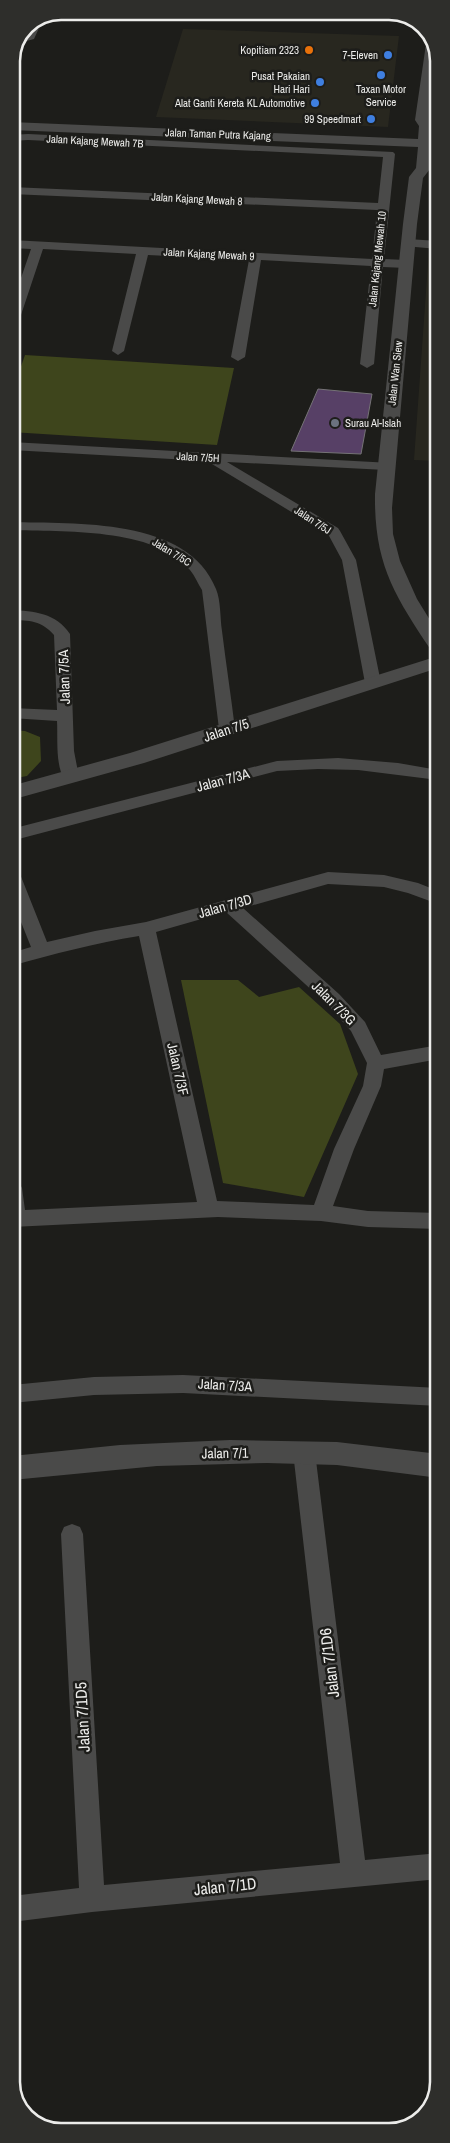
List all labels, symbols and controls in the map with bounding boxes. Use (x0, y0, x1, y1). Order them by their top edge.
place label: Kopitiam 2323 (240, 43, 299, 57)
marker: Kopitiam 2323 (303, 44, 315, 56)
place label: 7-Eleven (342, 48, 378, 62)
marker: 7-Eleven (382, 49, 394, 61)
place label: Pusat Pakaian Hari Hari (251, 69, 310, 96)
marker: Taxan Motor Service (375, 69, 387, 81)
marker: Pusat Pakaian Hari Hari (314, 76, 326, 88)
place label: Taxan Motor Service (356, 82, 406, 109)
place label: Alat Ganti Kereta KL Automotive (174, 96, 305, 110)
marker: Alat Ganti Kereta KL Automotive (309, 97, 321, 109)
place label: 99 Speedmart (304, 112, 361, 126)
marker: 99 Speedmart (365, 113, 377, 125)
street label: Jalan Taman Putra Kajang (165, 125, 271, 143)
street label: Jalan Kajang Mewah 7B (46, 131, 144, 151)
street label: Jalan Kajang Mewah 8 (151, 190, 243, 208)
street label: Jalan Kajang Mewah 10 (365, 210, 389, 308)
street label: Jalan Kajang Mewah 9 (163, 245, 255, 263)
street label: Jalan Wan Siew (385, 340, 405, 406)
place label: Surau Al-Islah (345, 416, 401, 430)
marker: Surau Al-Islah (329, 417, 341, 429)
street label: Jalan 7/5H (176, 449, 220, 465)
street label: Jalan 7/5J (292, 503, 334, 537)
street label: Jalan 7/5C (150, 535, 195, 569)
street label: Jalan 7/5A (54, 649, 74, 704)
street label: Jalan 7/5 (201, 714, 251, 746)
street label: Jalan 7/3A (194, 764, 252, 796)
street label: Jalan 7/3D (196, 890, 254, 922)
street label: Jalan 7/3G (308, 977, 360, 1029)
street label: Jalan 7/3F (163, 1041, 193, 1097)
street label: Jalan 7/3A (197, 1375, 253, 1395)
street label: Jalan 7/1 (202, 1444, 249, 1462)
street label: Jalan 7/1D6 (314, 1627, 344, 1699)
street label: Jalan 7/1D5 (69, 1681, 95, 1753)
street label: Jalan 7/1D (193, 1872, 257, 1900)

